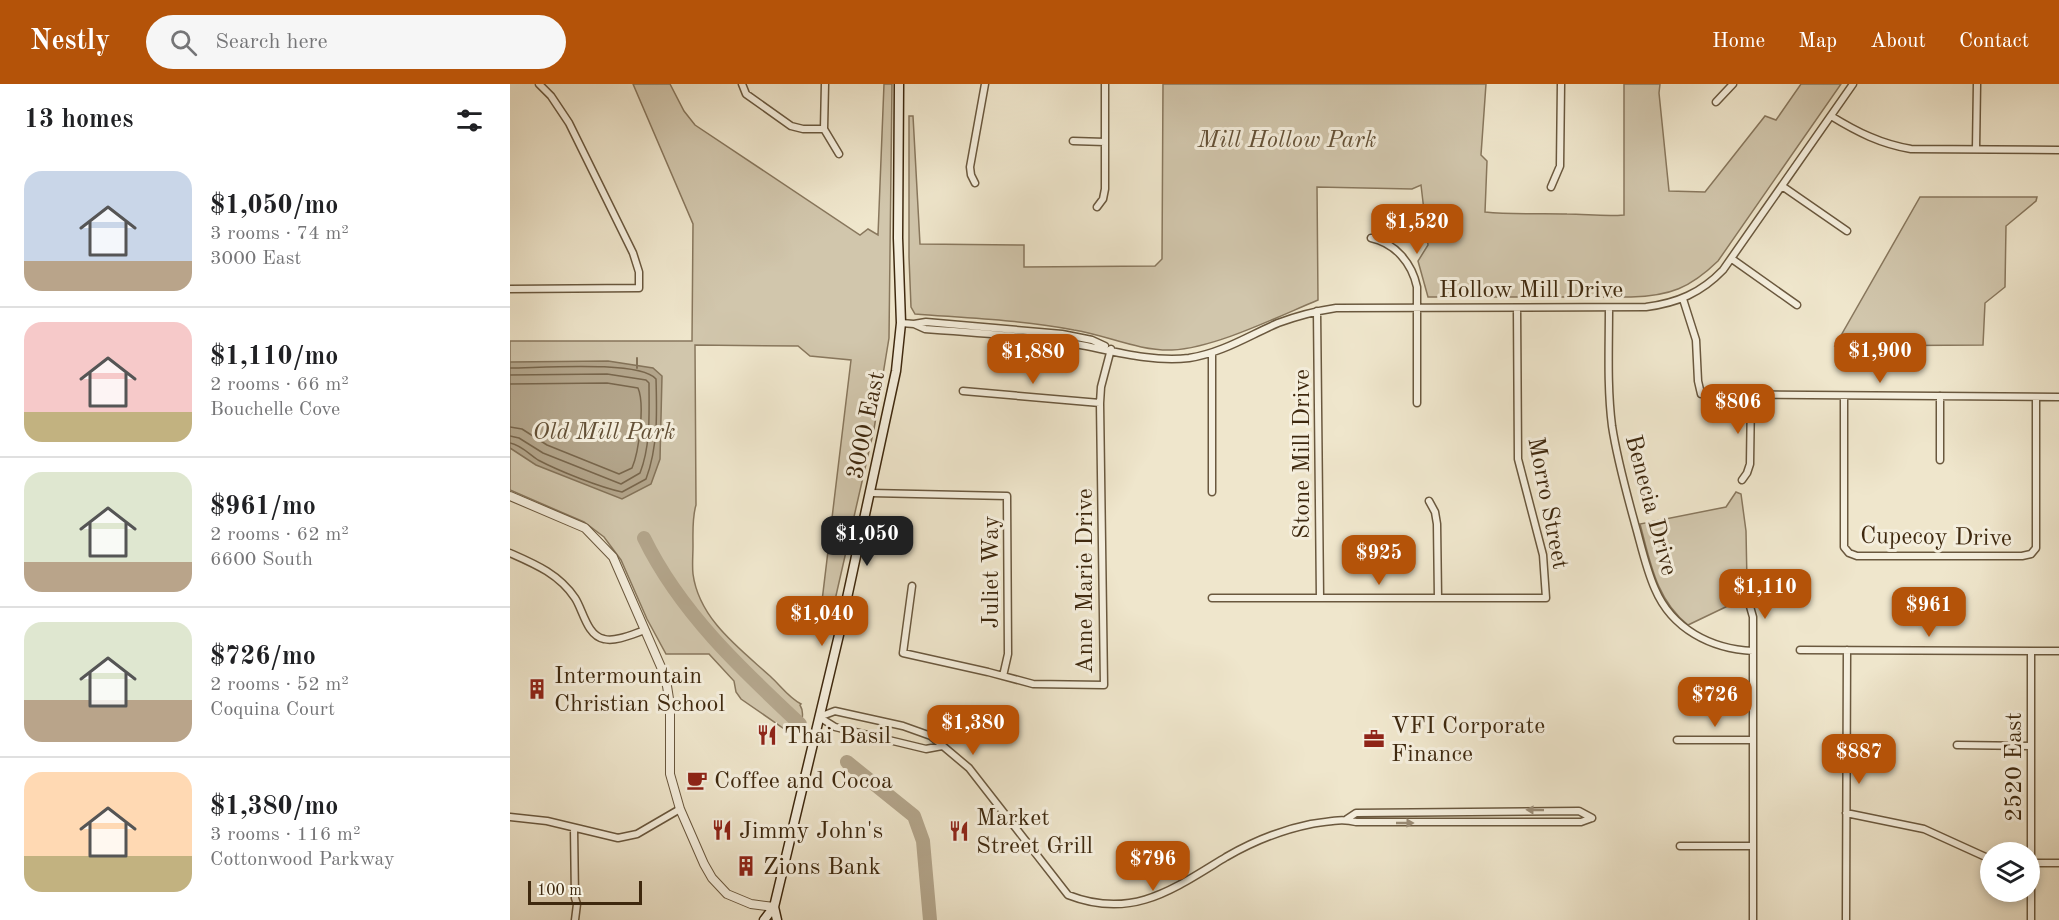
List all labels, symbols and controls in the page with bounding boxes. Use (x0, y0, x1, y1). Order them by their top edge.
search box (146, 15, 566, 69)
icon: search (167, 26, 200, 59)
text: Nestly (30, 28, 110, 56)
text: Search here (215, 31, 328, 53)
text: Home (1712, 31, 1765, 52)
text: Map (1798, 31, 1837, 52)
text: About (1870, 31, 1926, 52)
text: Contact (1959, 31, 2029, 52)
icon: filters (453, 104, 486, 137)
text: 13 homes (24, 107, 133, 133)
park label: Mill Hollow Park (1197, 129, 1376, 153)
text: $1,050/mo (210, 193, 338, 219)
icon: home (72, 195, 144, 267)
pin: $1,520 (1368, 204, 1466, 255)
text: $1,520 (1385, 213, 1449, 233)
text: 3 rooms · 74 m² (210, 224, 349, 244)
text: 3000 East (210, 249, 301, 269)
street label: Hollow Mill Drive (1439, 279, 1623, 303)
pin: $1,900 (1831, 333, 1929, 384)
pin: $1,880 (984, 334, 1082, 385)
text: $1,900 (1848, 342, 1912, 362)
text: $1,880 (1001, 343, 1065, 363)
text: $1,110/mo (210, 344, 338, 370)
icon: home (72, 346, 144, 418)
street label: 3000 East (844, 369, 890, 482)
street label: Stone Mill Drive (1291, 369, 1315, 539)
text: 2 rooms · 66 m² (210, 375, 349, 395)
pin: $806 (1702, 384, 1774, 435)
text: $806 (1715, 393, 1761, 413)
text: Bouchelle Cove (210, 400, 340, 420)
park label: Old Mill Park (532, 421, 676, 445)
street label: Benecia Drive (1620, 432, 1680, 579)
street label: Morro Street (1522, 435, 1572, 571)
street label: Anne Marie Drive (1074, 488, 1098, 674)
text: $961/mo (210, 494, 316, 520)
icon: home (72, 496, 144, 568)
street label: Juliet Way (980, 515, 1004, 628)
pin: $1,050 (818, 516, 916, 567)
text: 2 rooms · 62 m² (210, 525, 349, 545)
text: $1,050 (835, 525, 899, 545)
street label: Cupecoy Drive (1860, 525, 2012, 551)
pin: $925 (1343, 535, 1415, 586)
text: $925 (1356, 544, 1402, 564)
text: 6600 South (210, 550, 313, 570)
pin: $1,110 (1716, 569, 1814, 620)
text: $1,110 (1733, 578, 1797, 598)
pin: $961 (1893, 587, 1965, 638)
pin: $1,040 (773, 596, 871, 647)
text: $961 (1906, 596, 1952, 616)
text: $1,040 (790, 605, 854, 625)
text: $726/mo (210, 644, 316, 670)
icon: home (72, 646, 144, 718)
place label: Intermountain Christian School (554, 665, 725, 717)
text: 2 rooms · 52 m² (210, 675, 349, 695)
building icon: Intermountain Christian School (525, 677, 549, 701)
pin: $726 (1679, 677, 1751, 728)
text: $726 (1692, 686, 1738, 706)
text: Coquina Court (210, 700, 335, 720)
pin: $1,380 (924, 705, 1022, 756)
street label: 2520 East (2003, 712, 2027, 822)
text: $1,380 (941, 714, 1005, 734)
place label: VFI Corporate Finance (1391, 715, 1545, 767)
restaurant icon: Thai Basil (755, 723, 779, 747)
place label: Thai Basil (784, 725, 891, 749)
office icon: VFI Corporate Finance (1362, 727, 1386, 751)
pin: $887 (1823, 734, 1895, 785)
text: $887 (1836, 743, 1882, 763)
cafe icon: Coffee and Cocoa (685, 768, 709, 792)
place label: Coffee and Cocoa (714, 770, 893, 794)
text: $1,380/mo (210, 794, 338, 820)
icon: home (72, 796, 144, 868)
one-way arrow (1526, 805, 1545, 815)
place label: Market Street Grill (976, 807, 1093, 859)
restaurant icon: Jimmy John's (710, 818, 734, 842)
one-way arrow (1395, 818, 1414, 828)
restaurant icon: Market Street Grill (947, 819, 971, 843)
place label: Jimmy John's (739, 820, 883, 844)
text: 3 rooms · 116 m² (210, 825, 360, 845)
pin: $796 (1117, 841, 1189, 892)
map controls (1980, 842, 2040, 902)
button: layers (1980, 842, 2040, 902)
text: Cottonwood Parkway (210, 850, 395, 870)
text: $796 (1130, 850, 1176, 870)
building icon: Zions Bank (734, 854, 758, 878)
place label: Zions Bank (763, 856, 881, 880)
scale bar (528, 878, 642, 906)
text: 100 m (537, 883, 582, 899)

